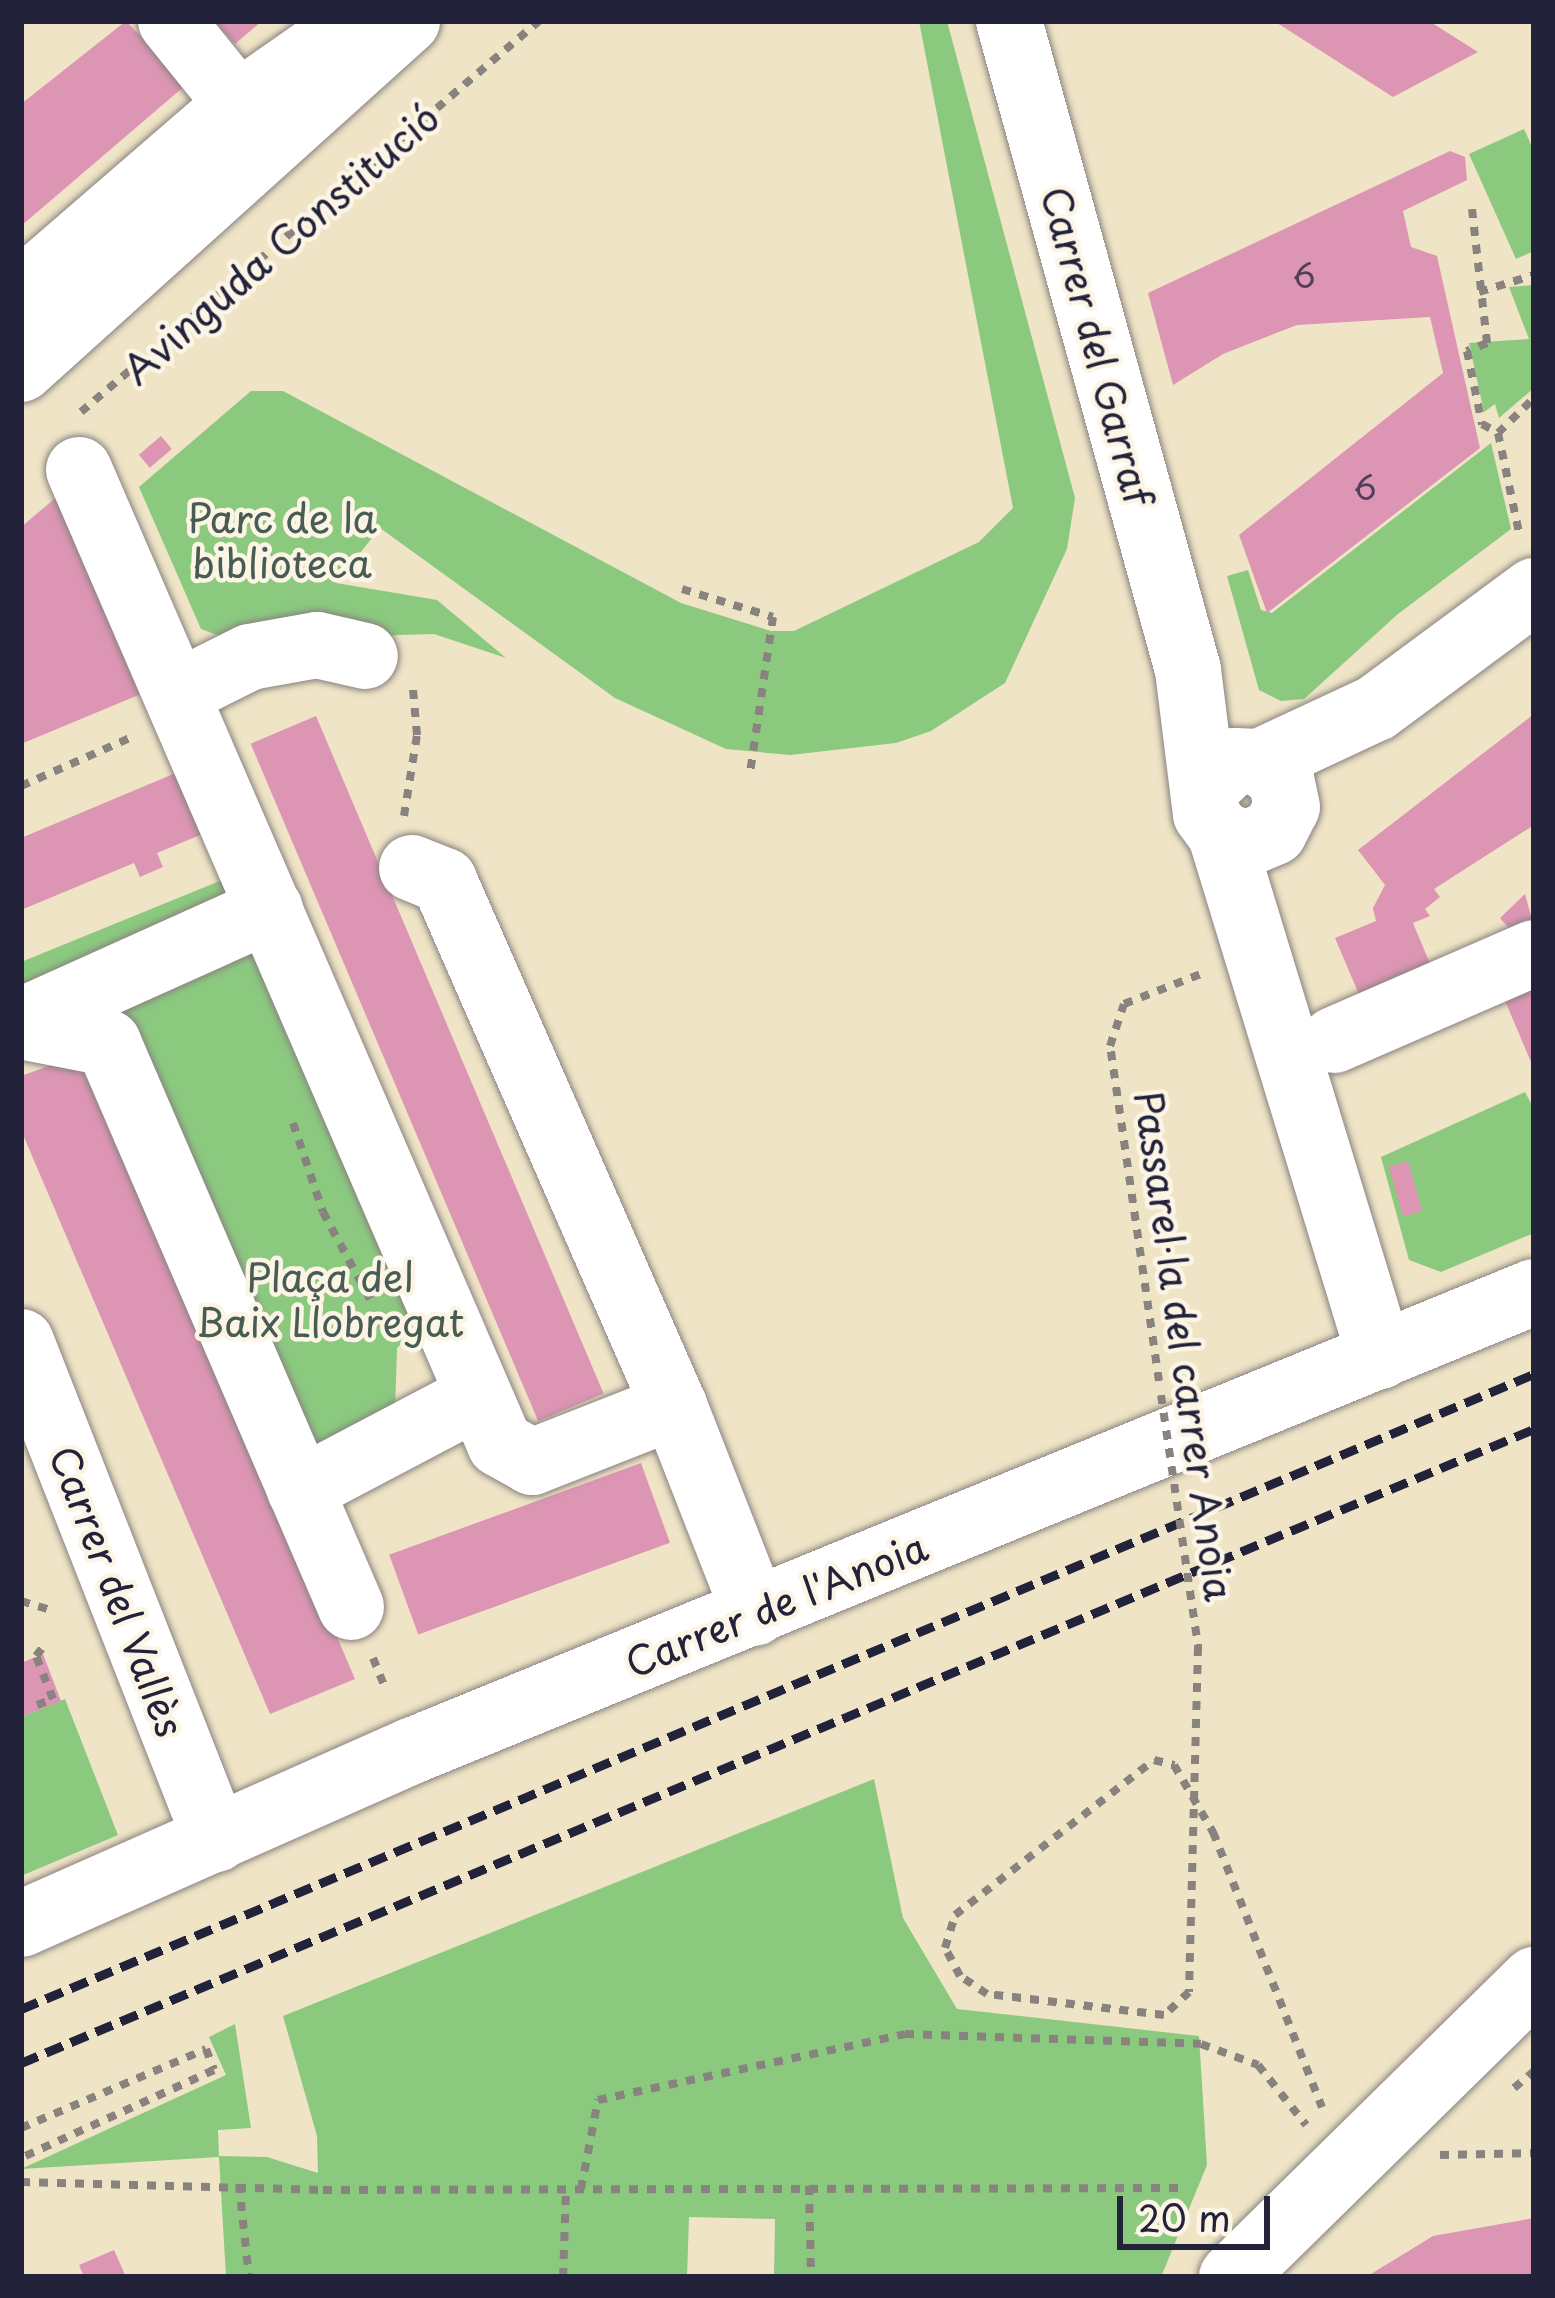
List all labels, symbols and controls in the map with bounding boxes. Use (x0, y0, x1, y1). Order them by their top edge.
street label: Avinguda Constitució (113, 93, 447, 393)
street label: Carrer del Garraf (1032, 179, 1164, 513)
house number: 6 (1292, 255, 1316, 295)
house number: 6 (1353, 467, 1377, 507)
park label: Parc de la biblioteca (188, 495, 376, 586)
street label: Passarel·la del carrer Anoia (1125, 1084, 1245, 1608)
park label: Plaça del Baix Llobregat (196, 1254, 464, 1345)
street label: Carrer del Vallès (40, 1437, 196, 1745)
street label: Carrer de l'Anoia (617, 1521, 935, 1687)
scale bar (1123, 2172, 1276, 2246)
text: 20 m (1138, 2190, 1231, 2244)

